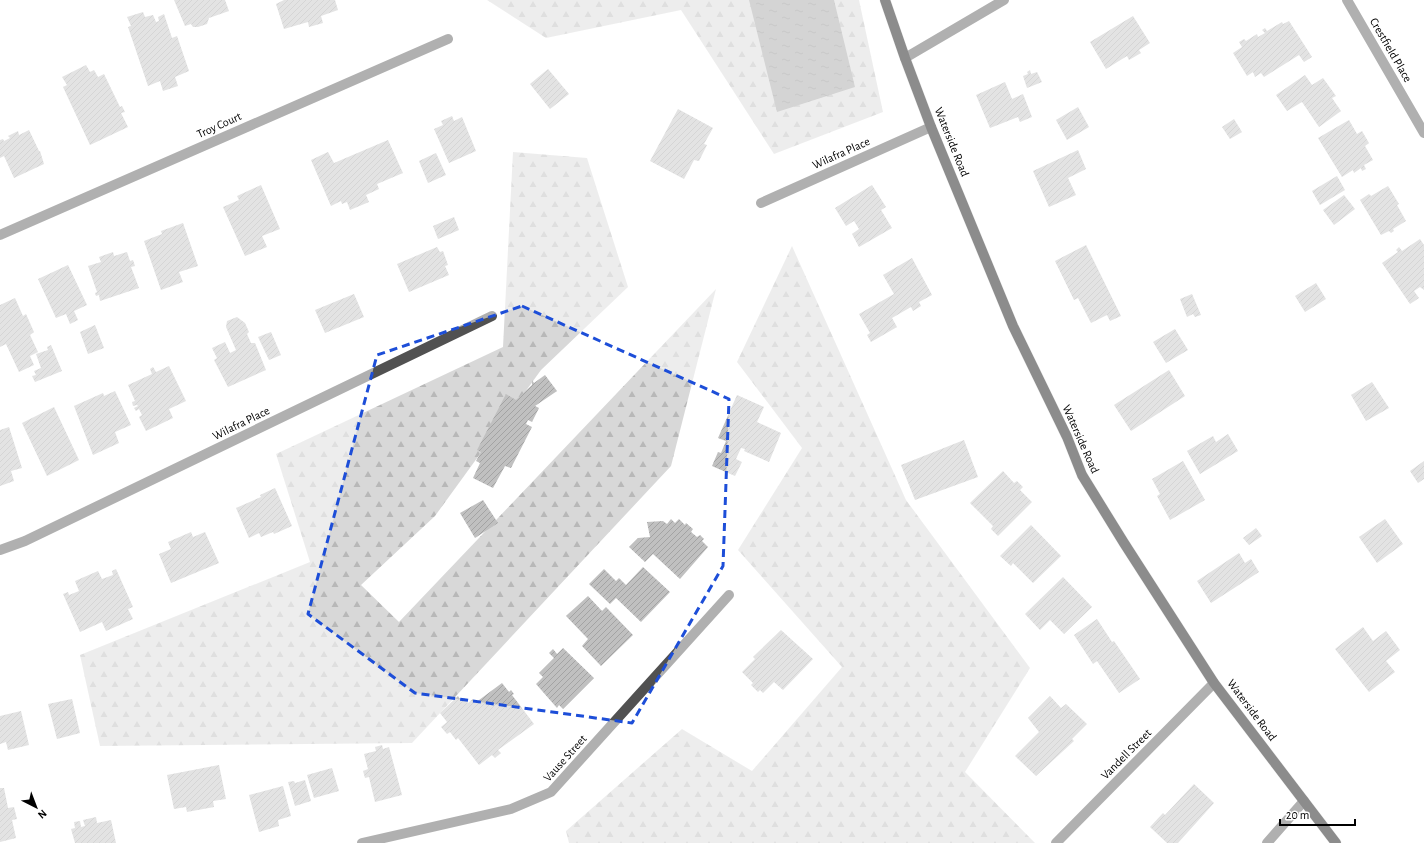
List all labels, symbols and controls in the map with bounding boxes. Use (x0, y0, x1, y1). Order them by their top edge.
street label: Crestfield Place (1368, 16, 1414, 84)
street label: Waterside Road (933, 106, 971, 178)
street label: Troy Court (195, 110, 244, 141)
street label: Wilafra Place (810, 135, 872, 171)
street label: Waterside Road (1061, 403, 1101, 475)
street label: Wilafra Place (211, 404, 271, 442)
street label: Waterside Road (1225, 677, 1279, 743)
street label: Vandell Street (1099, 726, 1154, 781)
street label: Vause Street (541, 732, 589, 784)
north arrow (16, 787, 56, 827)
scale bar (1280, 801, 1355, 827)
text: N (36, 807, 49, 821)
text: 20 m (1286, 809, 1309, 821)

